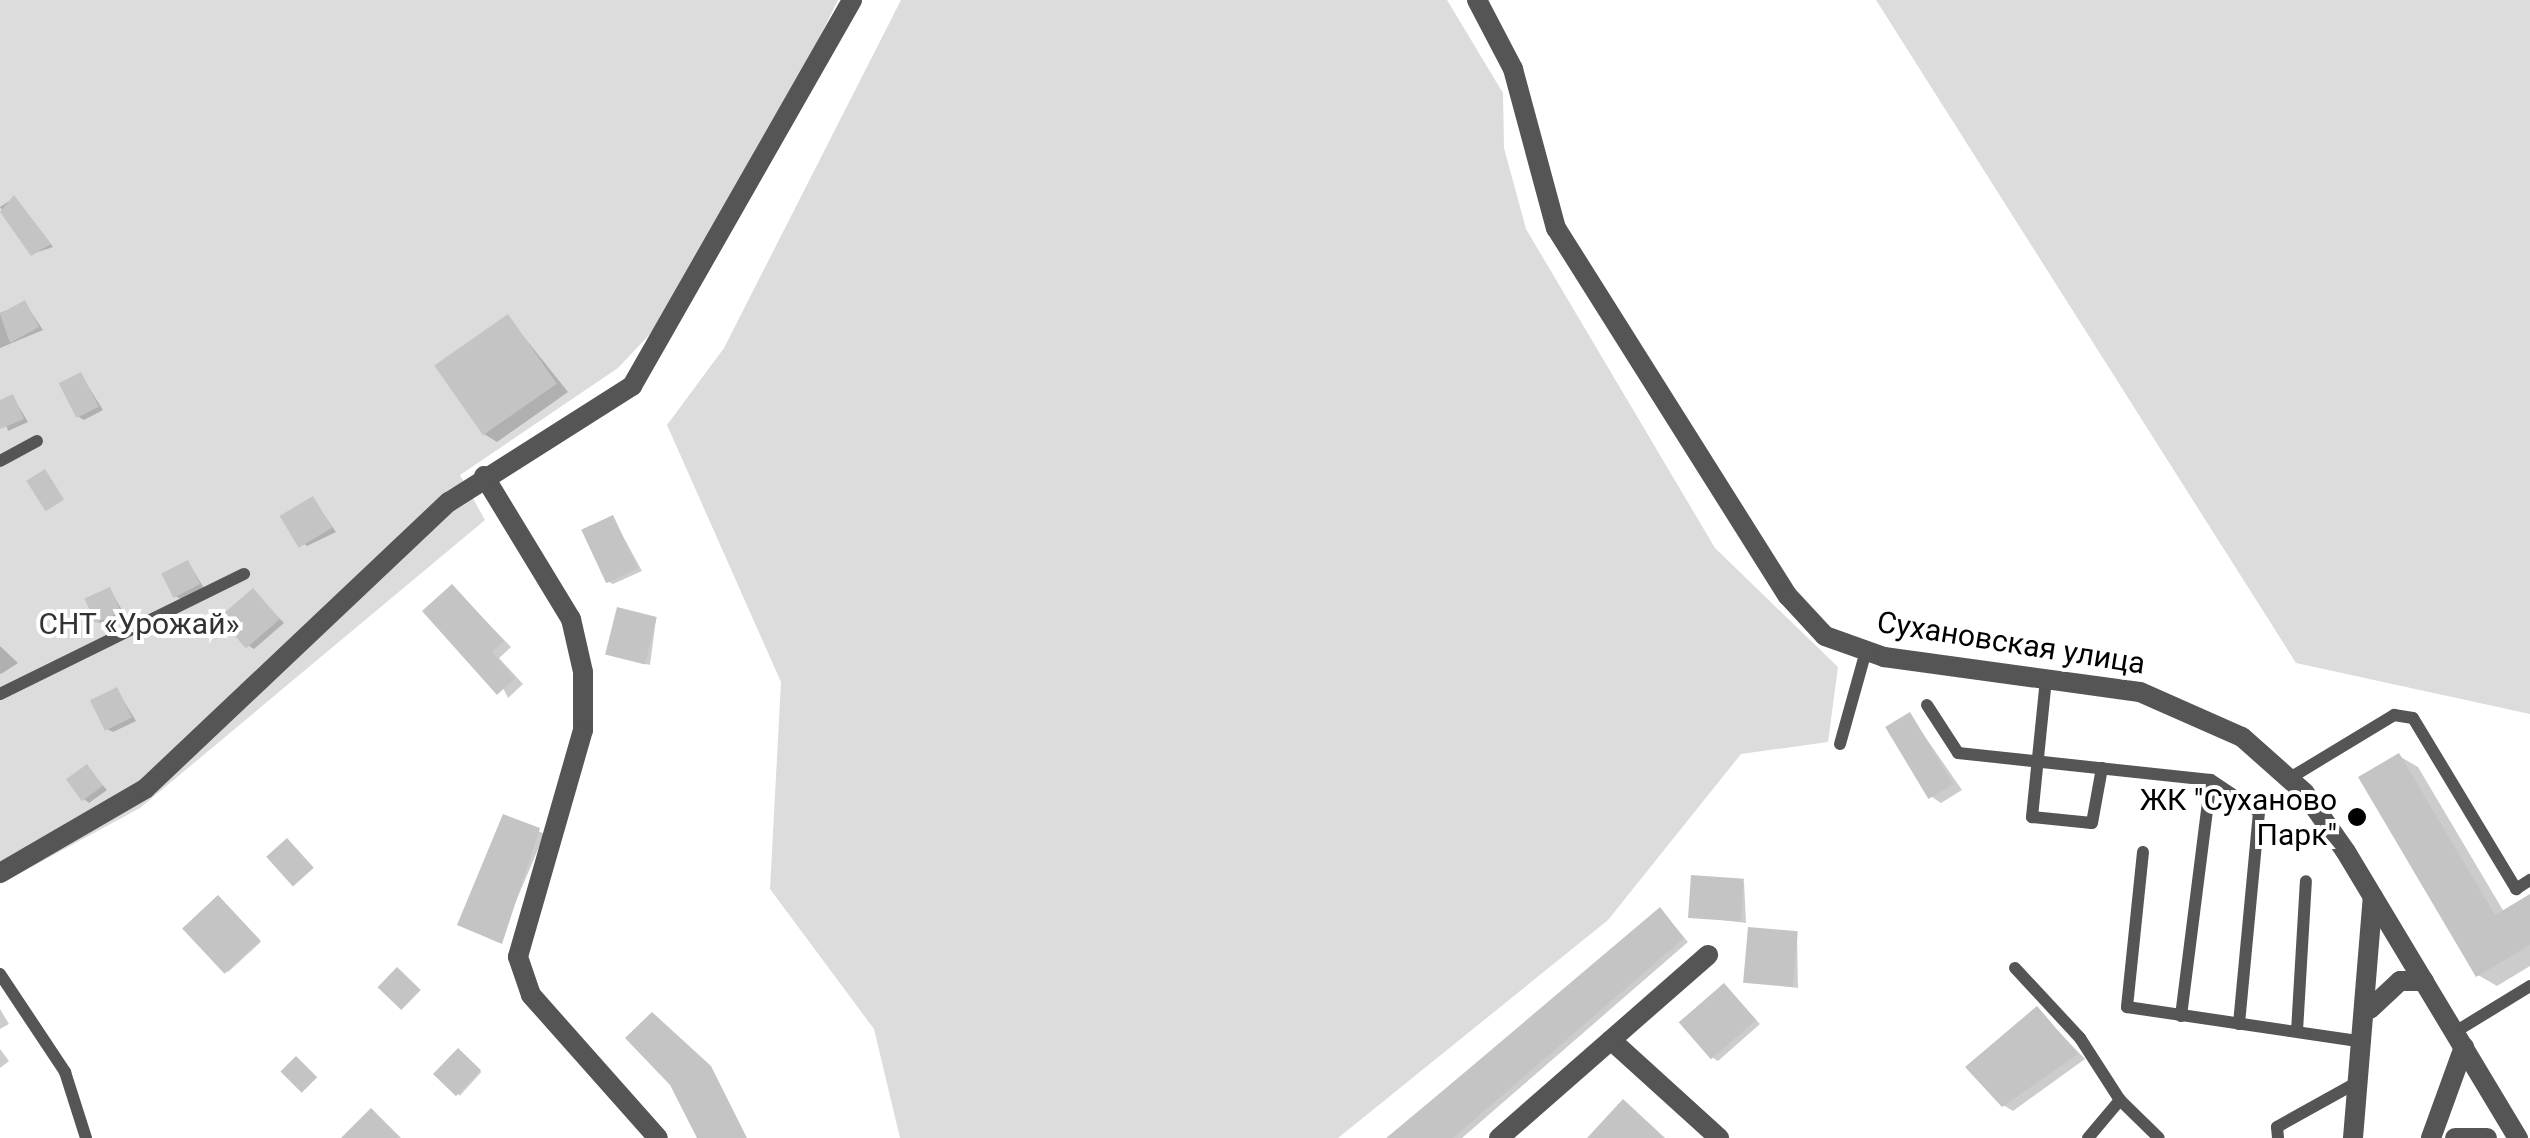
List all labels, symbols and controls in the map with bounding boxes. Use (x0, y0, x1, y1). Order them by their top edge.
street label: Сухановская улица (1874, 604, 2148, 682)
park label: СНТ «Урожай» (38, 606, 240, 642)
place label: ЖК "Суханово Парк" (2140, 782, 2337, 852)
marker: ЖК "Суханово Парк" (2346, 806, 2368, 828)

